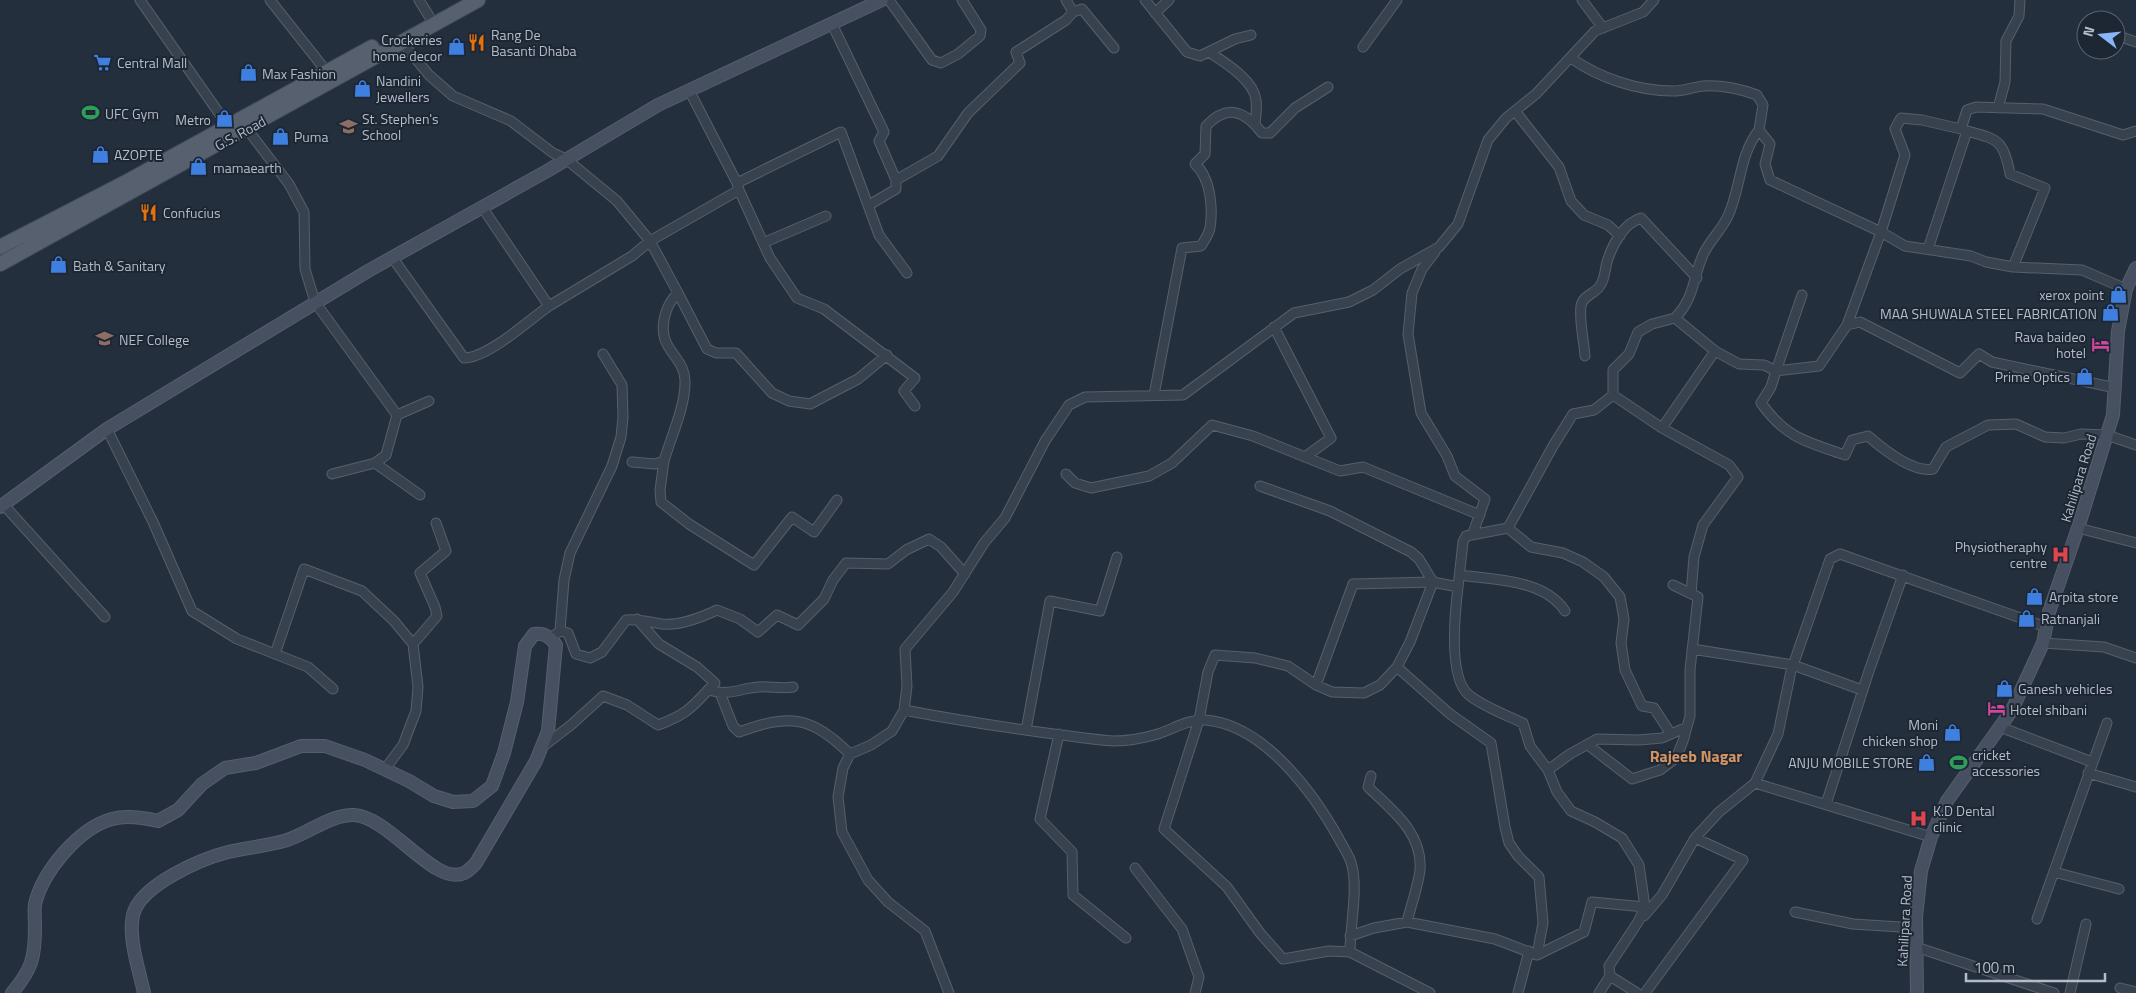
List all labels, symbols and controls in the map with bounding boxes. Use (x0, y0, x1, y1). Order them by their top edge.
north arrow (2076, 10, 2126, 60)
place label: Rang De Basanti Dhaba (491, 24, 577, 61)
text: N (2077, 24, 2099, 39)
place label: Crockeries home decor (373, 29, 442, 66)
restaurant icon: Rang De Basanti Dhaba (467, 32, 487, 52)
shop icon: Crockeries home decor (446, 37, 466, 57)
supermarket icon: Central Mall (93, 52, 113, 72)
place label: Central Mall (117, 52, 187, 73)
shop icon: Max Fashion (238, 63, 258, 83)
place label: Max Fashion (262, 63, 336, 84)
place label: Nandini Jewellers (376, 70, 430, 107)
shop icon: Nandini Jewellers (352, 78, 372, 98)
sports icon: UFC Gym (81, 103, 101, 123)
place label: UFC Gym (105, 103, 159, 124)
place label: St. Stephen's School (362, 108, 439, 145)
place label: Metro (175, 109, 211, 130)
shop icon: Metro (215, 109, 235, 129)
street label: G.S. Road (211, 110, 269, 156)
school or university icon: St. Stephen's School (338, 116, 358, 136)
shop icon: Puma (270, 126, 290, 146)
place label: Puma (294, 126, 328, 147)
shop icon: AZOPTE (90, 144, 110, 164)
place label: AZOPTE (114, 144, 163, 165)
shop icon: mamaearth (189, 157, 209, 177)
place label: mamaearth (213, 157, 282, 178)
restaurant icon: Confucius (139, 202, 159, 222)
place label: Confucius (163, 202, 221, 223)
shop icon: Bath & Sanitary (49, 255, 69, 275)
place label: Bath & Sanitary (73, 255, 166, 276)
place label: xerox point (2039, 284, 2104, 305)
shop icon: xerox point (2108, 284, 2128, 304)
place label: MAA SHUWALA STEEL FABRICATION (1880, 303, 2097, 324)
shop icon: MAA SHUWALA STEEL FABRICATION (2101, 303, 2121, 323)
place label: Rava baideo hotel (2014, 326, 2086, 363)
school or university icon: NEF College (95, 329, 115, 349)
place label: NEF College (119, 329, 189, 350)
hotel icon: Rava baideo hotel (2090, 334, 2110, 354)
place label: Prime Optics (1995, 366, 2070, 387)
shop icon: Prime Optics (2074, 366, 2094, 386)
street label: Kahilipara Road (2055, 431, 2101, 525)
place label: Physiotheraphy centre (1955, 536, 2047, 573)
hospital icon: Physiotheraphy centre (2051, 544, 2071, 564)
shop icon: Arpita store (2025, 586, 2045, 606)
place label: Arpita store (2049, 586, 2118, 607)
shop icon: Ratnanjali (2017, 608, 2037, 628)
place label: Ratnanjali (2041, 608, 2100, 629)
shop icon: Ganesh vehicles (1994, 678, 2014, 698)
place label: Ganesh vehicles (2018, 678, 2113, 699)
hotel icon: Hotel shibani (1986, 699, 2006, 719)
place label: Hotel shibani (2010, 699, 2087, 720)
place label: Moni chicken shop (1862, 714, 1938, 751)
shop icon: Moni chicken shop (1942, 722, 1962, 742)
district label: Rajeeb Nagar (1650, 744, 1742, 768)
place label: cricket accessories (1972, 744, 2040, 781)
place label: ANJU MOBILE STORE (1788, 752, 1913, 773)
shop icon: ANJU MOBILE STORE (1917, 752, 1937, 772)
sports icon: cricket accessories (1948, 752, 1968, 772)
place label: K.D Dental clinic (1933, 800, 1995, 837)
hospital icon: K.D Dental clinic (1909, 808, 1929, 828)
street label: Kahilipara Road (1891, 875, 1917, 967)
scale bar (1966, 950, 2105, 982)
text: 100 m (1974, 956, 2015, 979)

